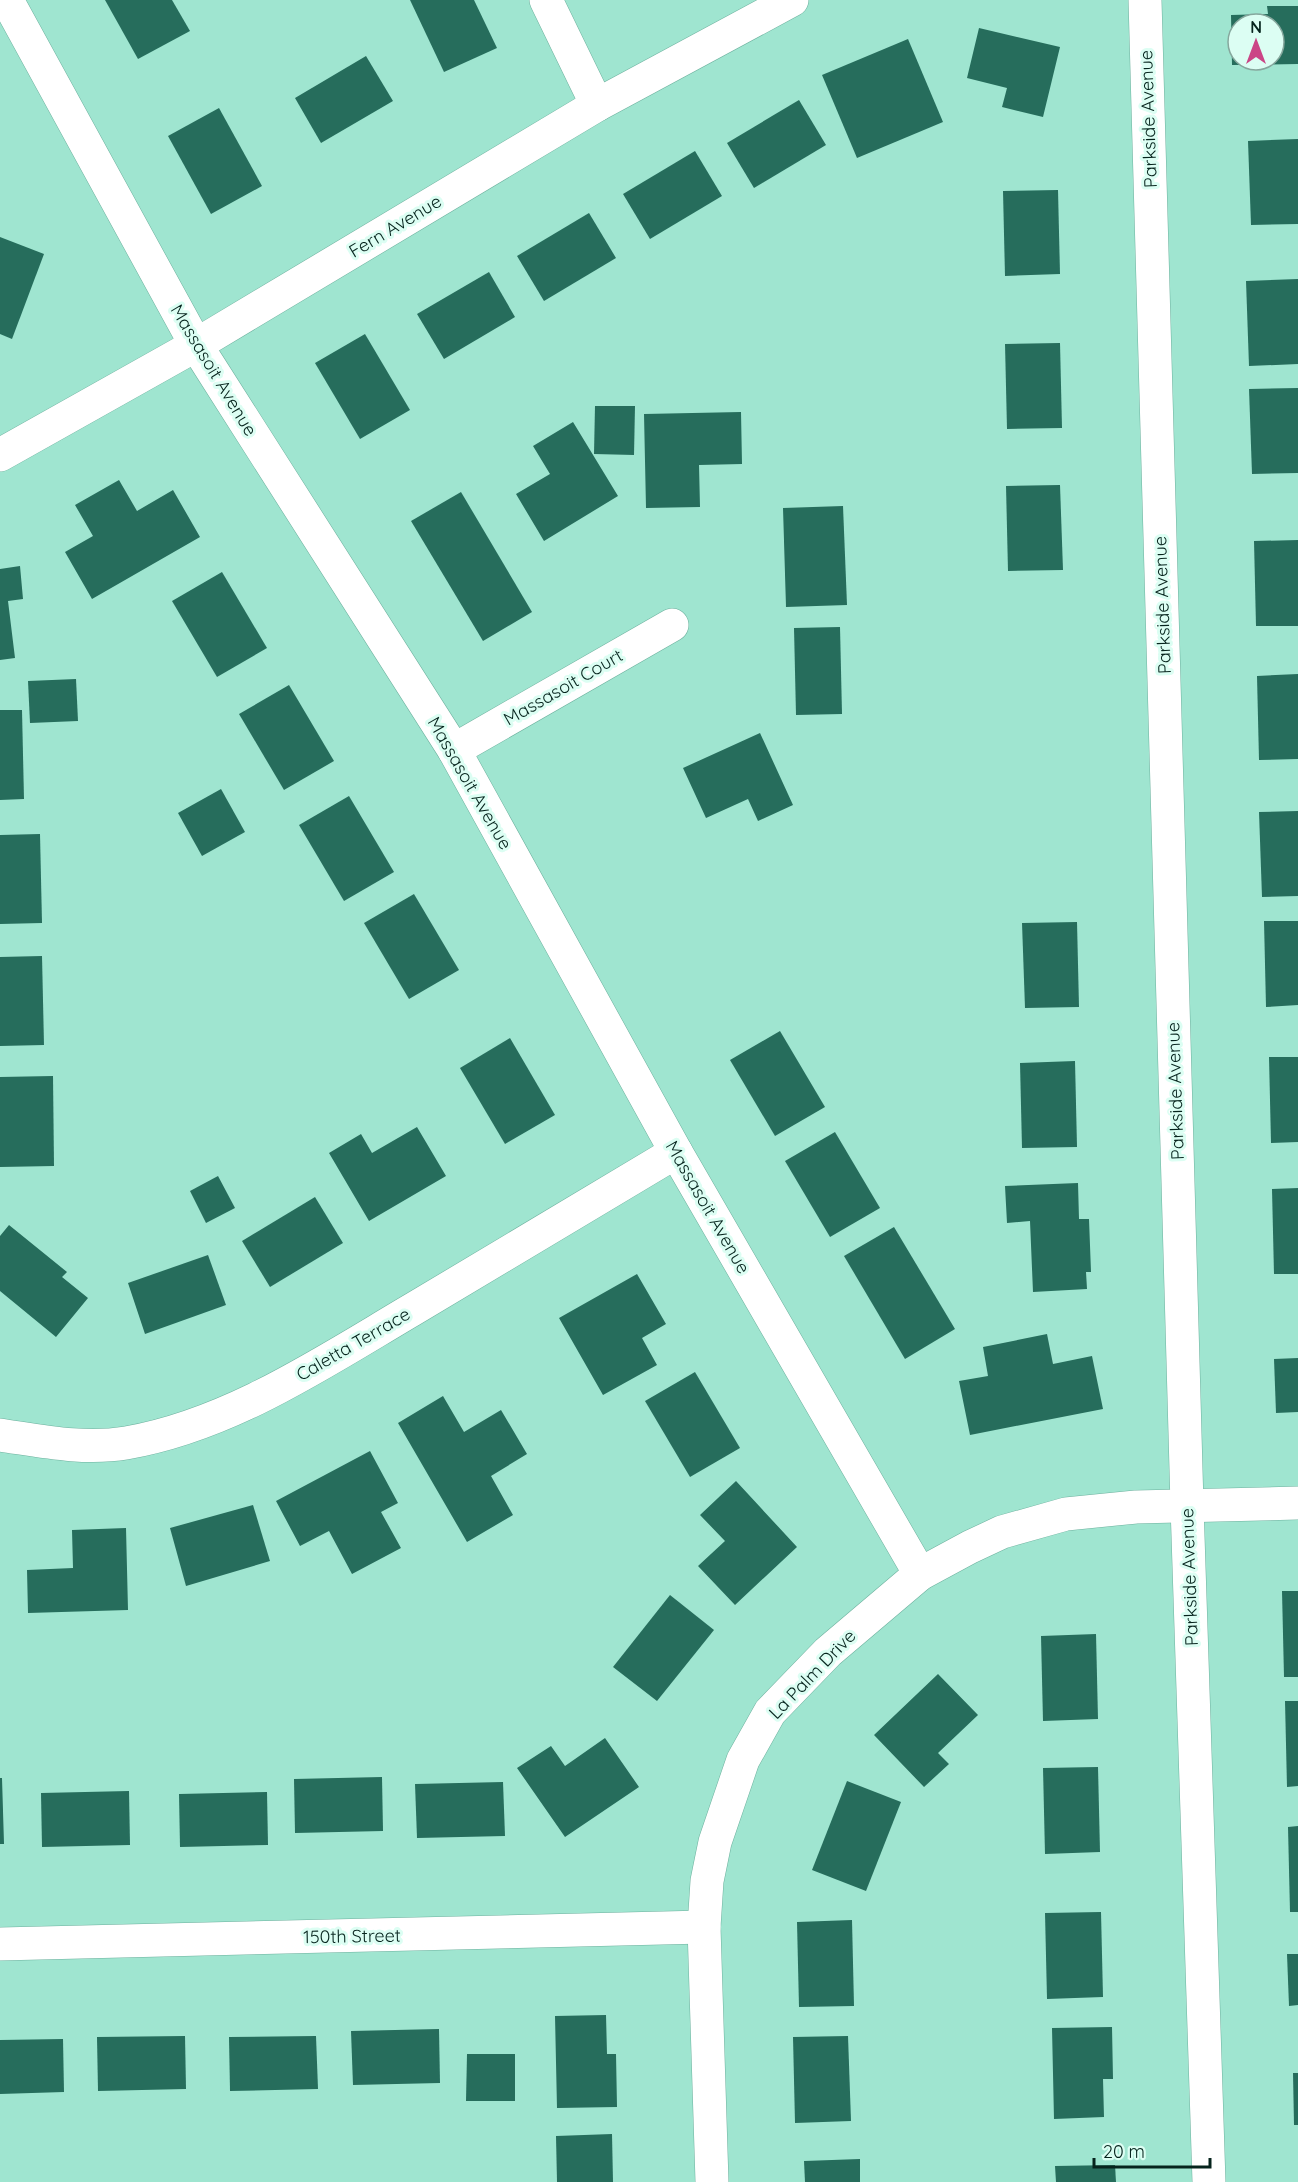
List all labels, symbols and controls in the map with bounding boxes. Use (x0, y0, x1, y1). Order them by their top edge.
north arrow (1226, 12, 1286, 72)
text: N (1250, 17, 1262, 37)
street label: Parkside Avenue (1134, 50, 1162, 188)
street label: Fern Avenue (345, 189, 445, 263)
street label: Massasoit Avenue (166, 300, 262, 440)
street label: Parkside Avenue (1148, 536, 1176, 674)
street label: Massasoit Court (499, 644, 627, 730)
street label: Massasoit Avenue (423, 713, 517, 853)
street label: Parkside Avenue (1161, 1022, 1189, 1160)
street label: Massasoit Avenue (661, 1137, 755, 1277)
street label: Caletta Terrace (292, 1302, 414, 1386)
street label: Parkside Avenue (1175, 1508, 1203, 1646)
street label: La Palm Drive (764, 1624, 860, 1724)
street label: 150th Street (303, 1924, 401, 1948)
scale bar (1094, 2131, 1210, 2169)
text: 20 m (1103, 2140, 1145, 2163)

